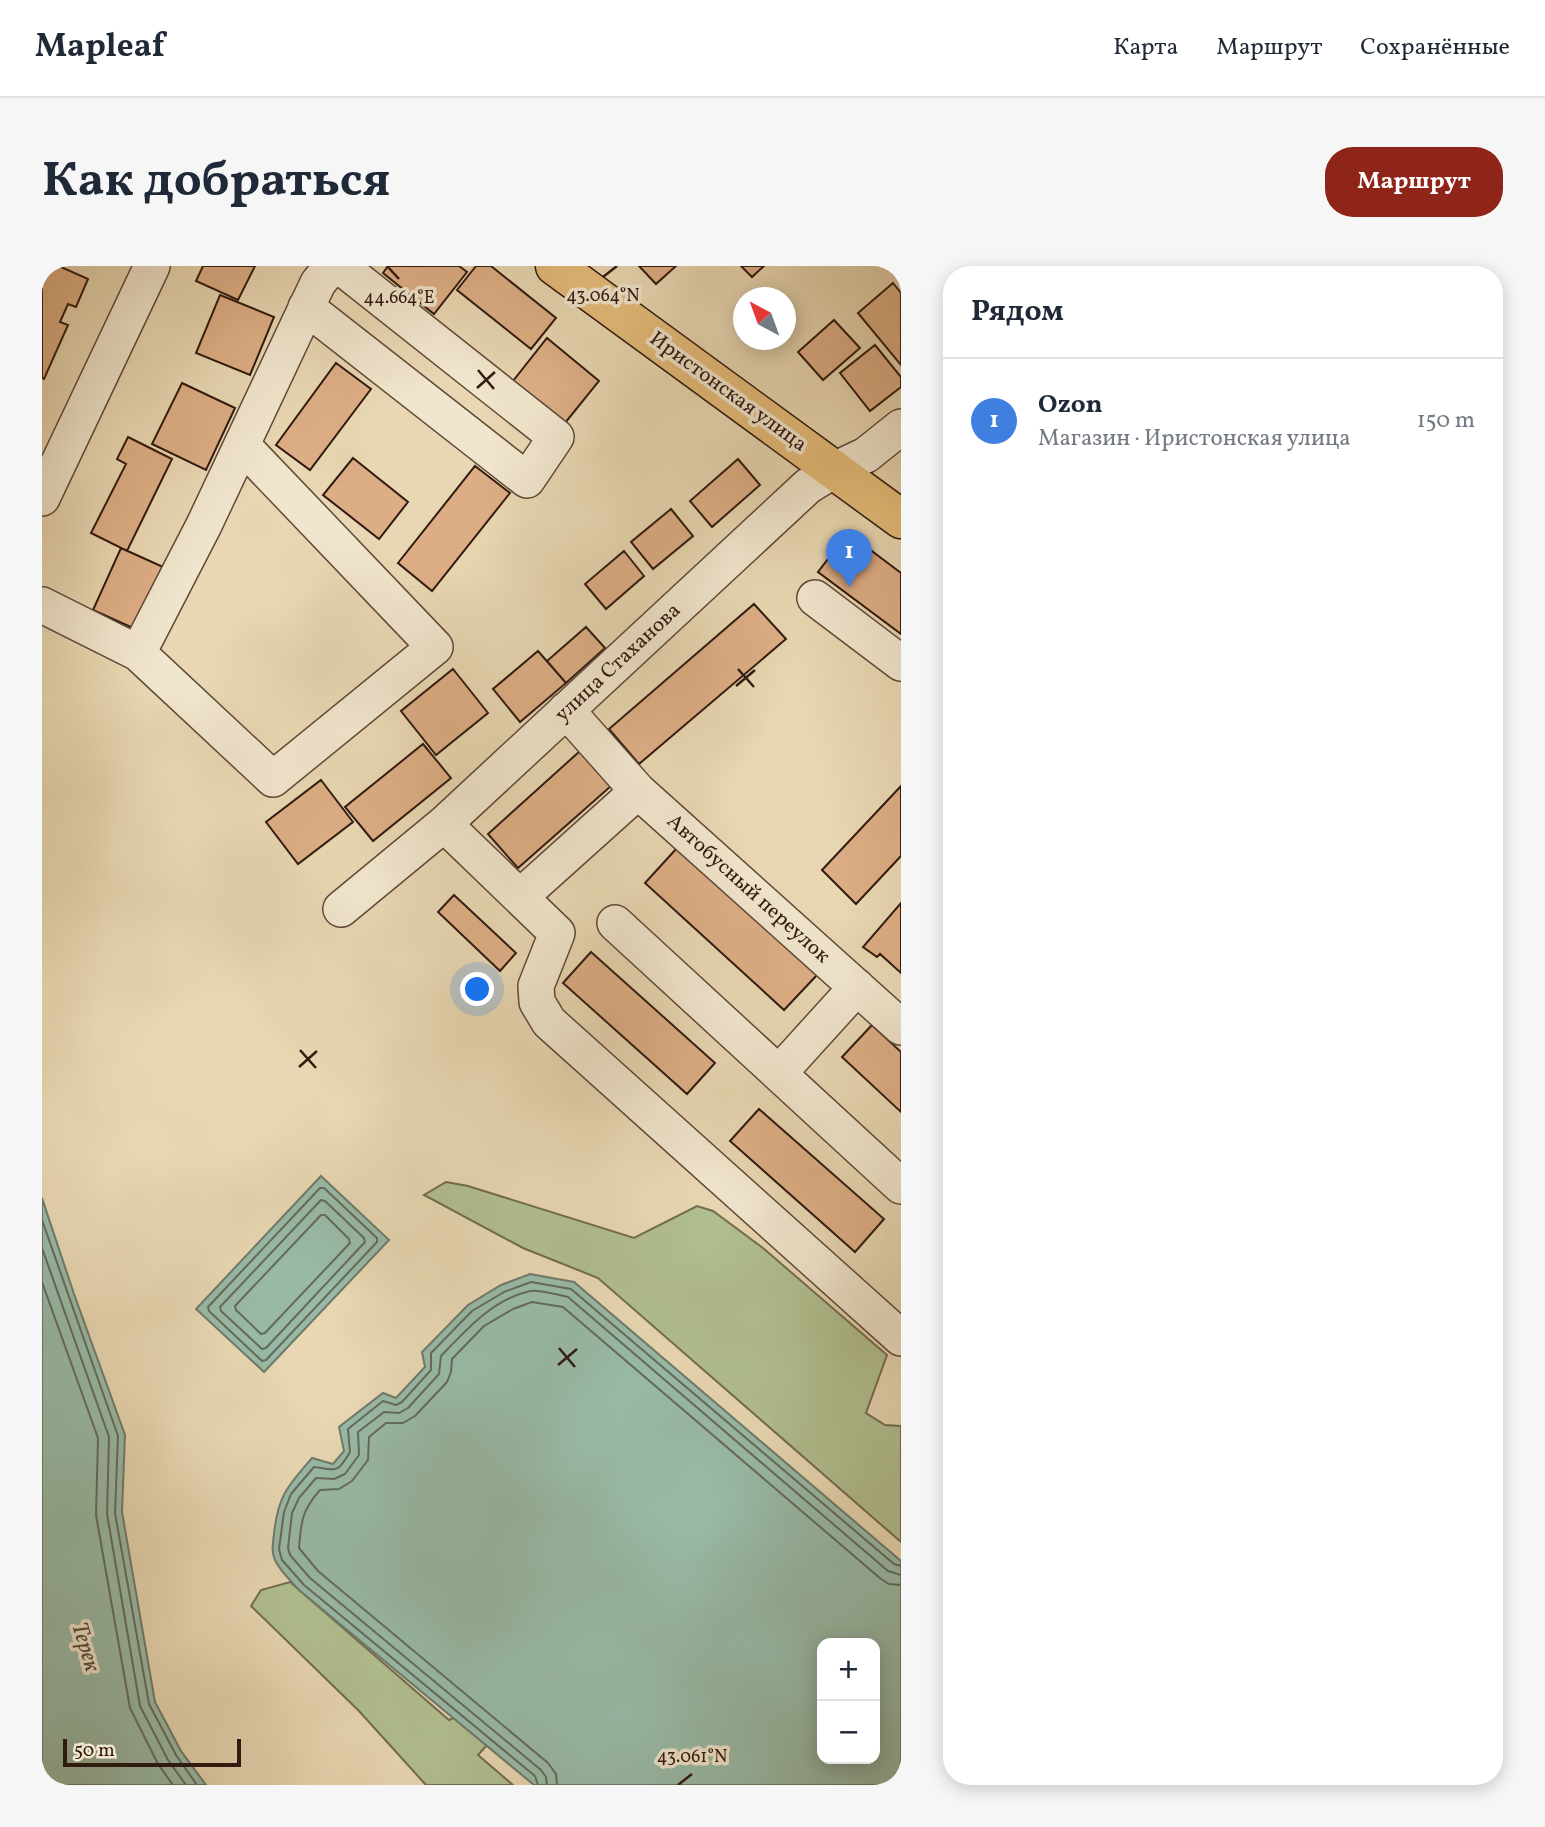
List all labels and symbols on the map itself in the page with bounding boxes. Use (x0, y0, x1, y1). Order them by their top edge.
text: 43.064°N (566, 284, 640, 309)
text: 44.664°E (363, 286, 435, 311)
north arrow (733, 287, 796, 350)
street label: Иристонская улица (643, 325, 813, 459)
pin: 1 (826, 529, 872, 587)
street label: улица Стаханова (549, 597, 687, 729)
street label: Автобусный переулок (660, 808, 836, 970)
your location (460, 972, 494, 1006)
water label: Терек (62, 1619, 108, 1677)
scale bar (63, 1736, 242, 1768)
text: 43.061°N (657, 1745, 727, 1770)

